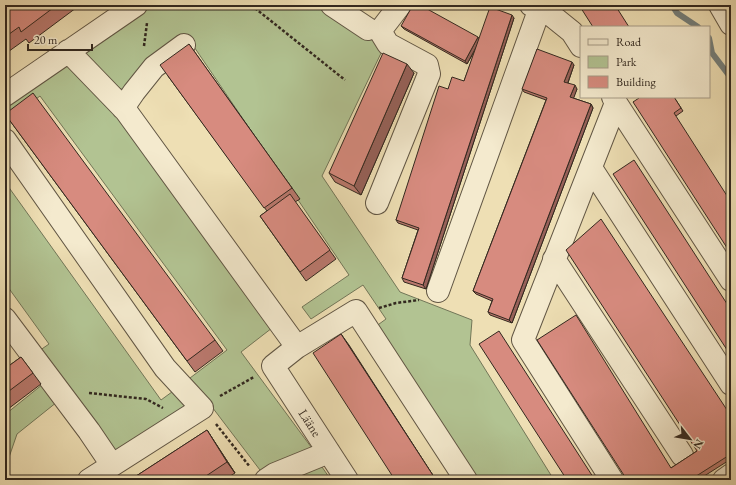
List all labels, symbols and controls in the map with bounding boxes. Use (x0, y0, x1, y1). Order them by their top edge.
scale bar (28, 26, 92, 52)
legend (580, 26, 710, 98)
text: 20 m (34, 32, 58, 48)
text: Road (616, 34, 642, 50)
text: Park (616, 54, 637, 70)
text: Building (616, 74, 657, 90)
street label: Lääne (295, 406, 325, 440)
north arrow (670, 419, 710, 459)
text: N (690, 437, 707, 452)

